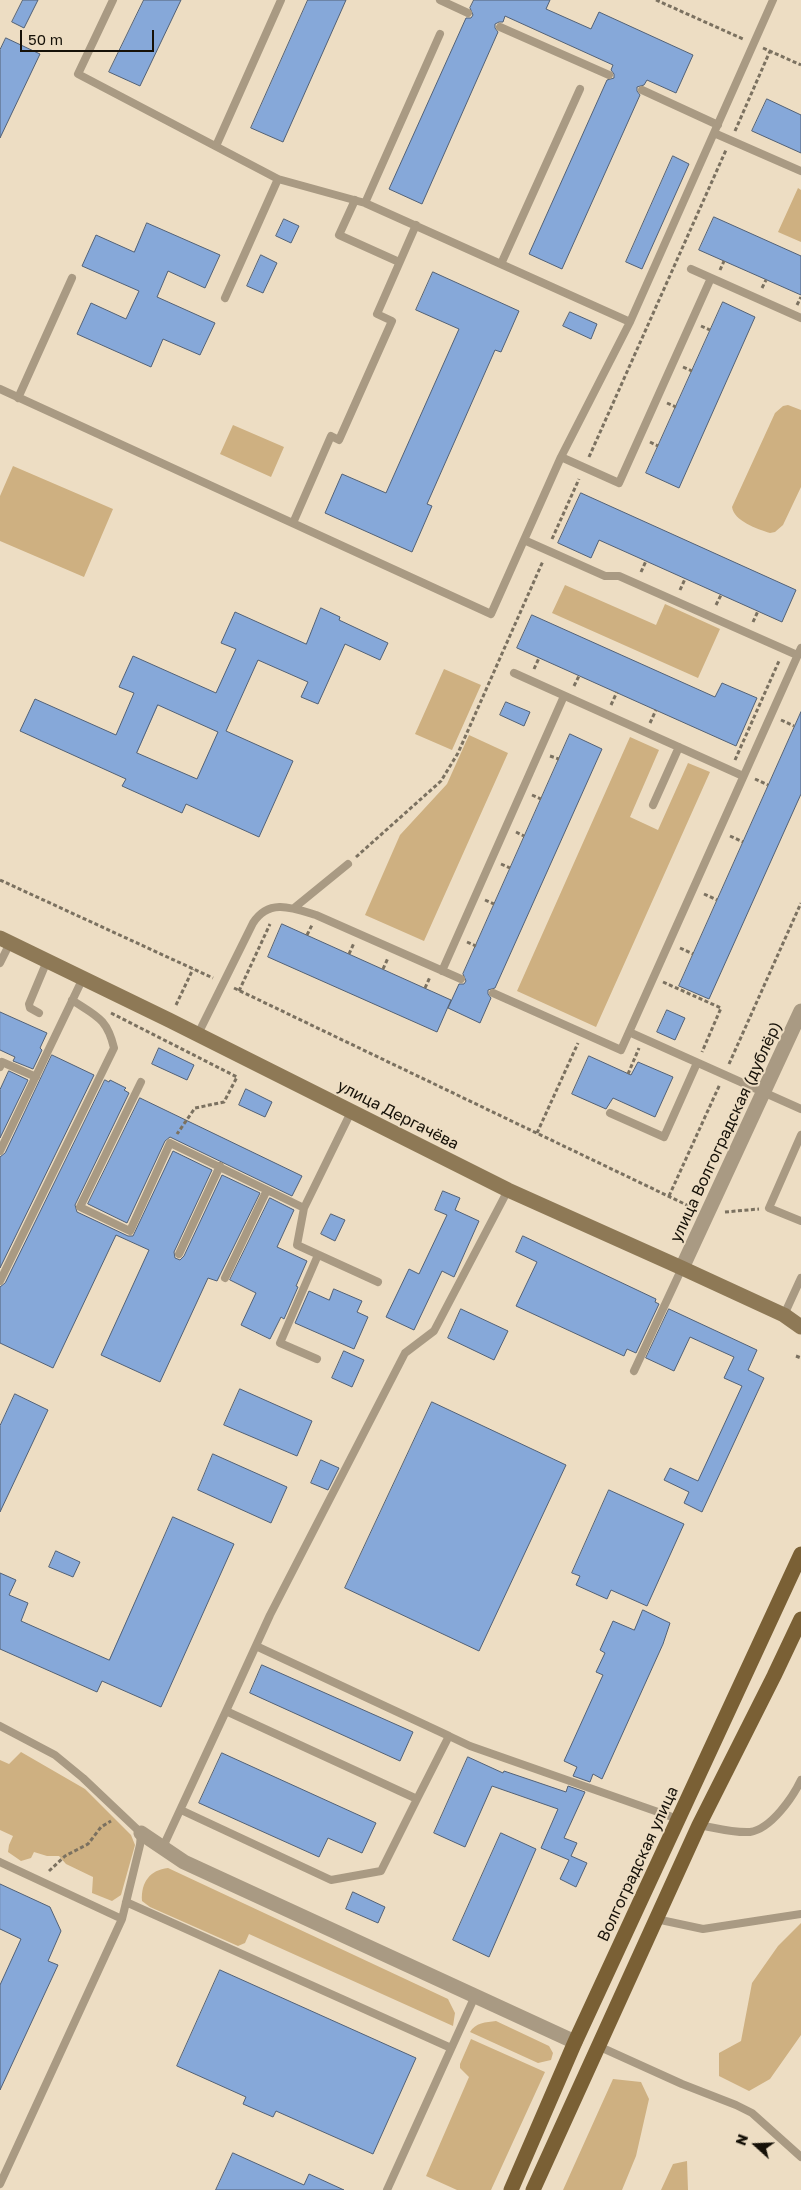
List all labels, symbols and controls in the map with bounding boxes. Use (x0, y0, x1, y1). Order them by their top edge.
scale bar (22, 20, 156, 52)
text: 50 m (28, 30, 63, 48)
street label: улица Волгоградская (дублёр) (666, 1018, 786, 1246)
street label: улица Дергачёва (334, 1076, 462, 1154)
street label: Волгоградская улица (594, 1783, 682, 1945)
north arrow (731, 2120, 781, 2170)
text: N (732, 2132, 751, 2148)

